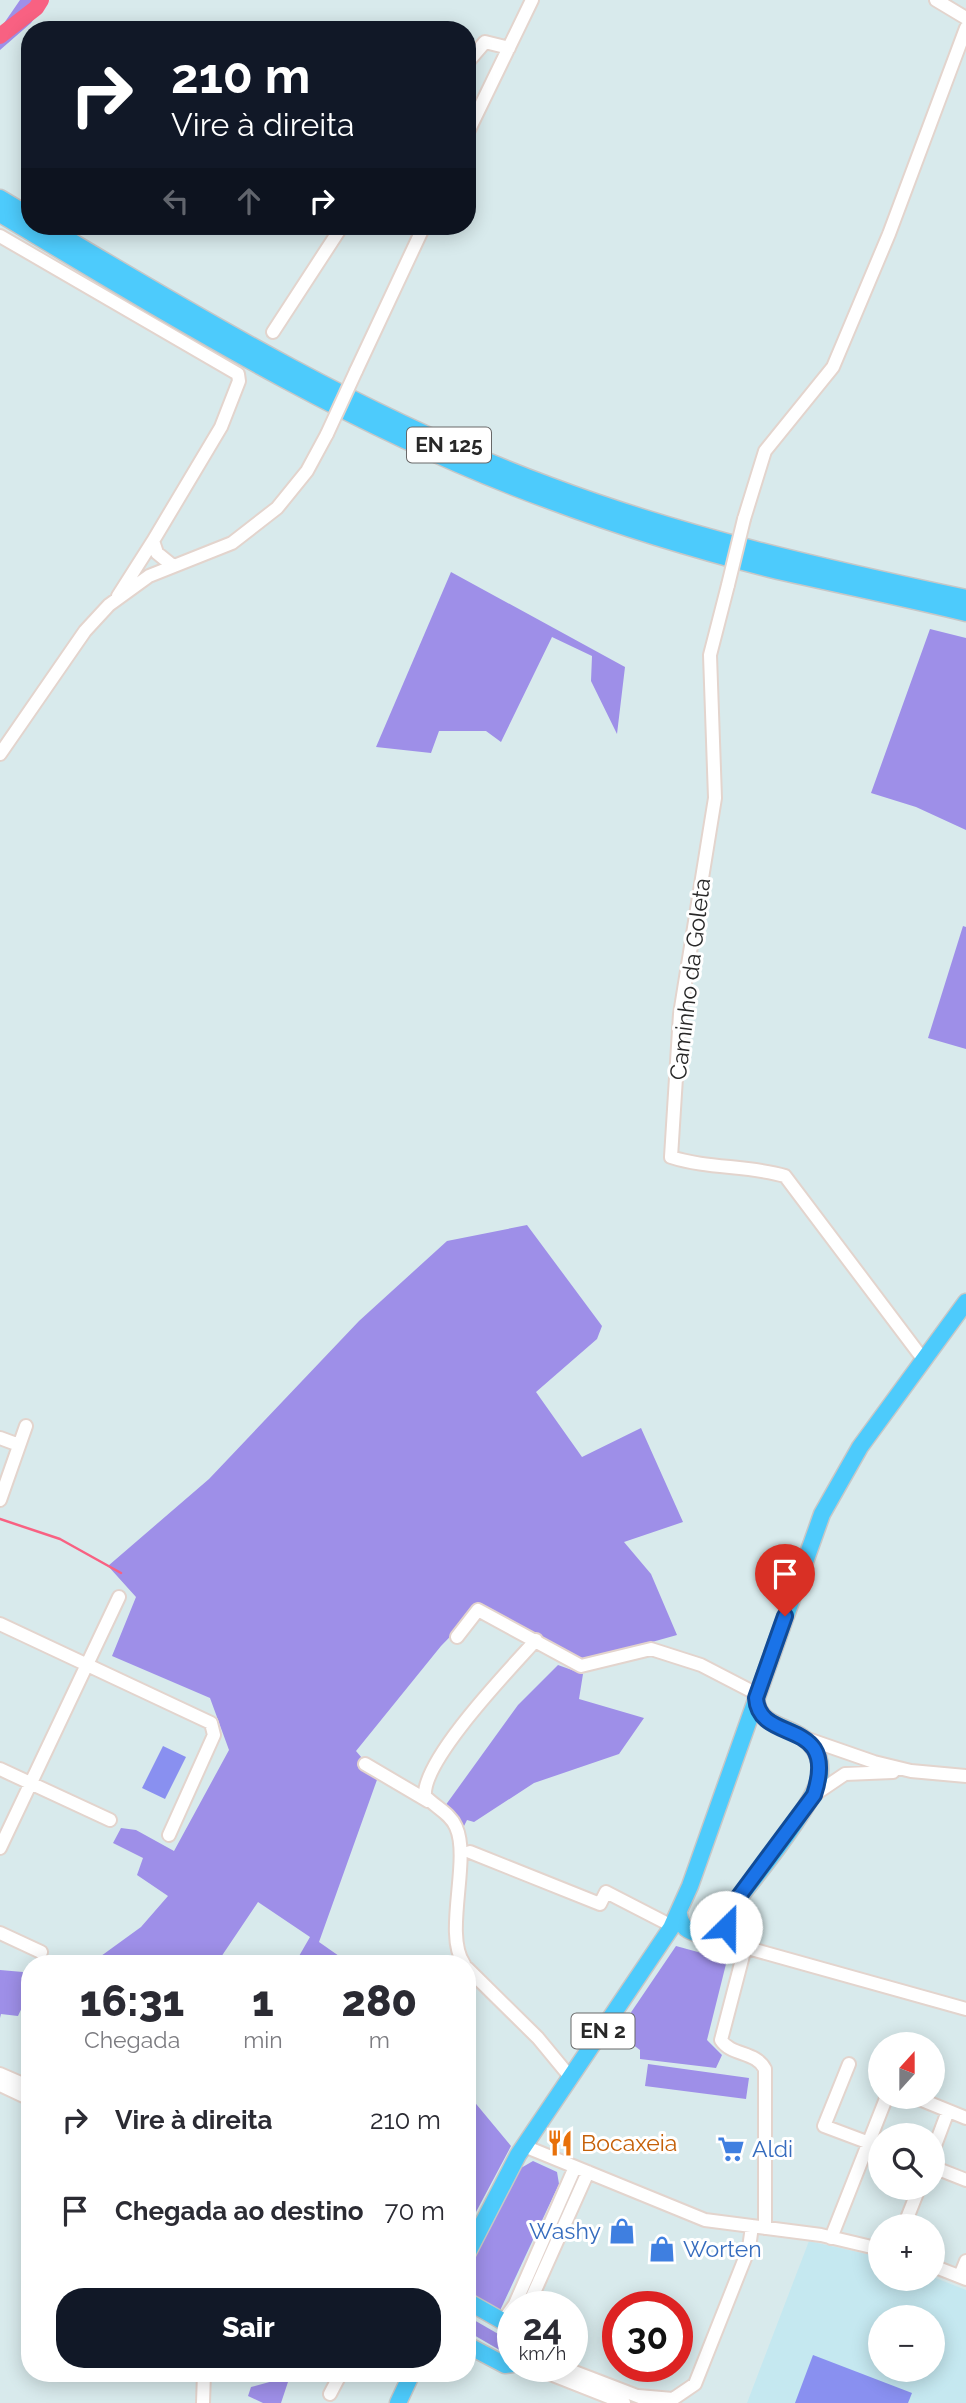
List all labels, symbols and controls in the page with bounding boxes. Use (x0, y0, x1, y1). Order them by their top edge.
text: 210 m (171, 47, 310, 104)
icon: right (56, 49, 147, 140)
text: Vire à direita (171, 106, 354, 143)
icon: left (157, 182, 195, 220)
icon: ahead (230, 182, 268, 220)
icon: right (303, 182, 341, 220)
road number: EN 125 (407, 428, 491, 462)
street label: Caminho da Goleta (664, 876, 715, 1082)
pin (755, 1544, 815, 1616)
icon: arrive (766, 1555, 804, 1593)
position arrow (689, 1890, 763, 1964)
text: 16:31 (80, 1977, 184, 2026)
text: 1 (252, 1977, 274, 2026)
text: 280 (342, 1977, 417, 2026)
road number: EN 2 (572, 2014, 634, 2048)
text: Chegada (84, 2026, 180, 2053)
text: min (243, 2026, 283, 2053)
text: m (369, 2026, 390, 2053)
north arrow (868, 2032, 945, 2109)
map controls (868, 2032, 945, 2382)
icon: right (56, 2101, 94, 2139)
text: Vire à direita (115, 2105, 272, 2135)
text: 210 m (370, 2105, 441, 2135)
button: search (868, 2123, 945, 2200)
restaurant icon: Bocaxeia (545, 2128, 575, 2158)
place label: Bocaxeia (581, 2129, 677, 2156)
supermarket icon: Aldi (716, 2134, 746, 2164)
place label: Aldi (752, 2135, 793, 2162)
icon: arrive (56, 2192, 94, 2230)
text: Chegada ao destino (115, 2196, 364, 2226)
text: 70 m (385, 2196, 445, 2226)
button: + (868, 2214, 945, 2291)
shop icon: Washy (607, 2216, 637, 2246)
place label: Washy (529, 2217, 601, 2244)
shop icon: Worten (647, 2234, 677, 2264)
place label: Worten (683, 2235, 762, 2262)
button: Sair (56, 2288, 441, 2368)
speed limit sign: 30 (602, 2291, 693, 2382)
button: − (868, 2305, 945, 2382)
text: 24 (523, 2307, 562, 2348)
text: km/h (519, 2343, 566, 2364)

